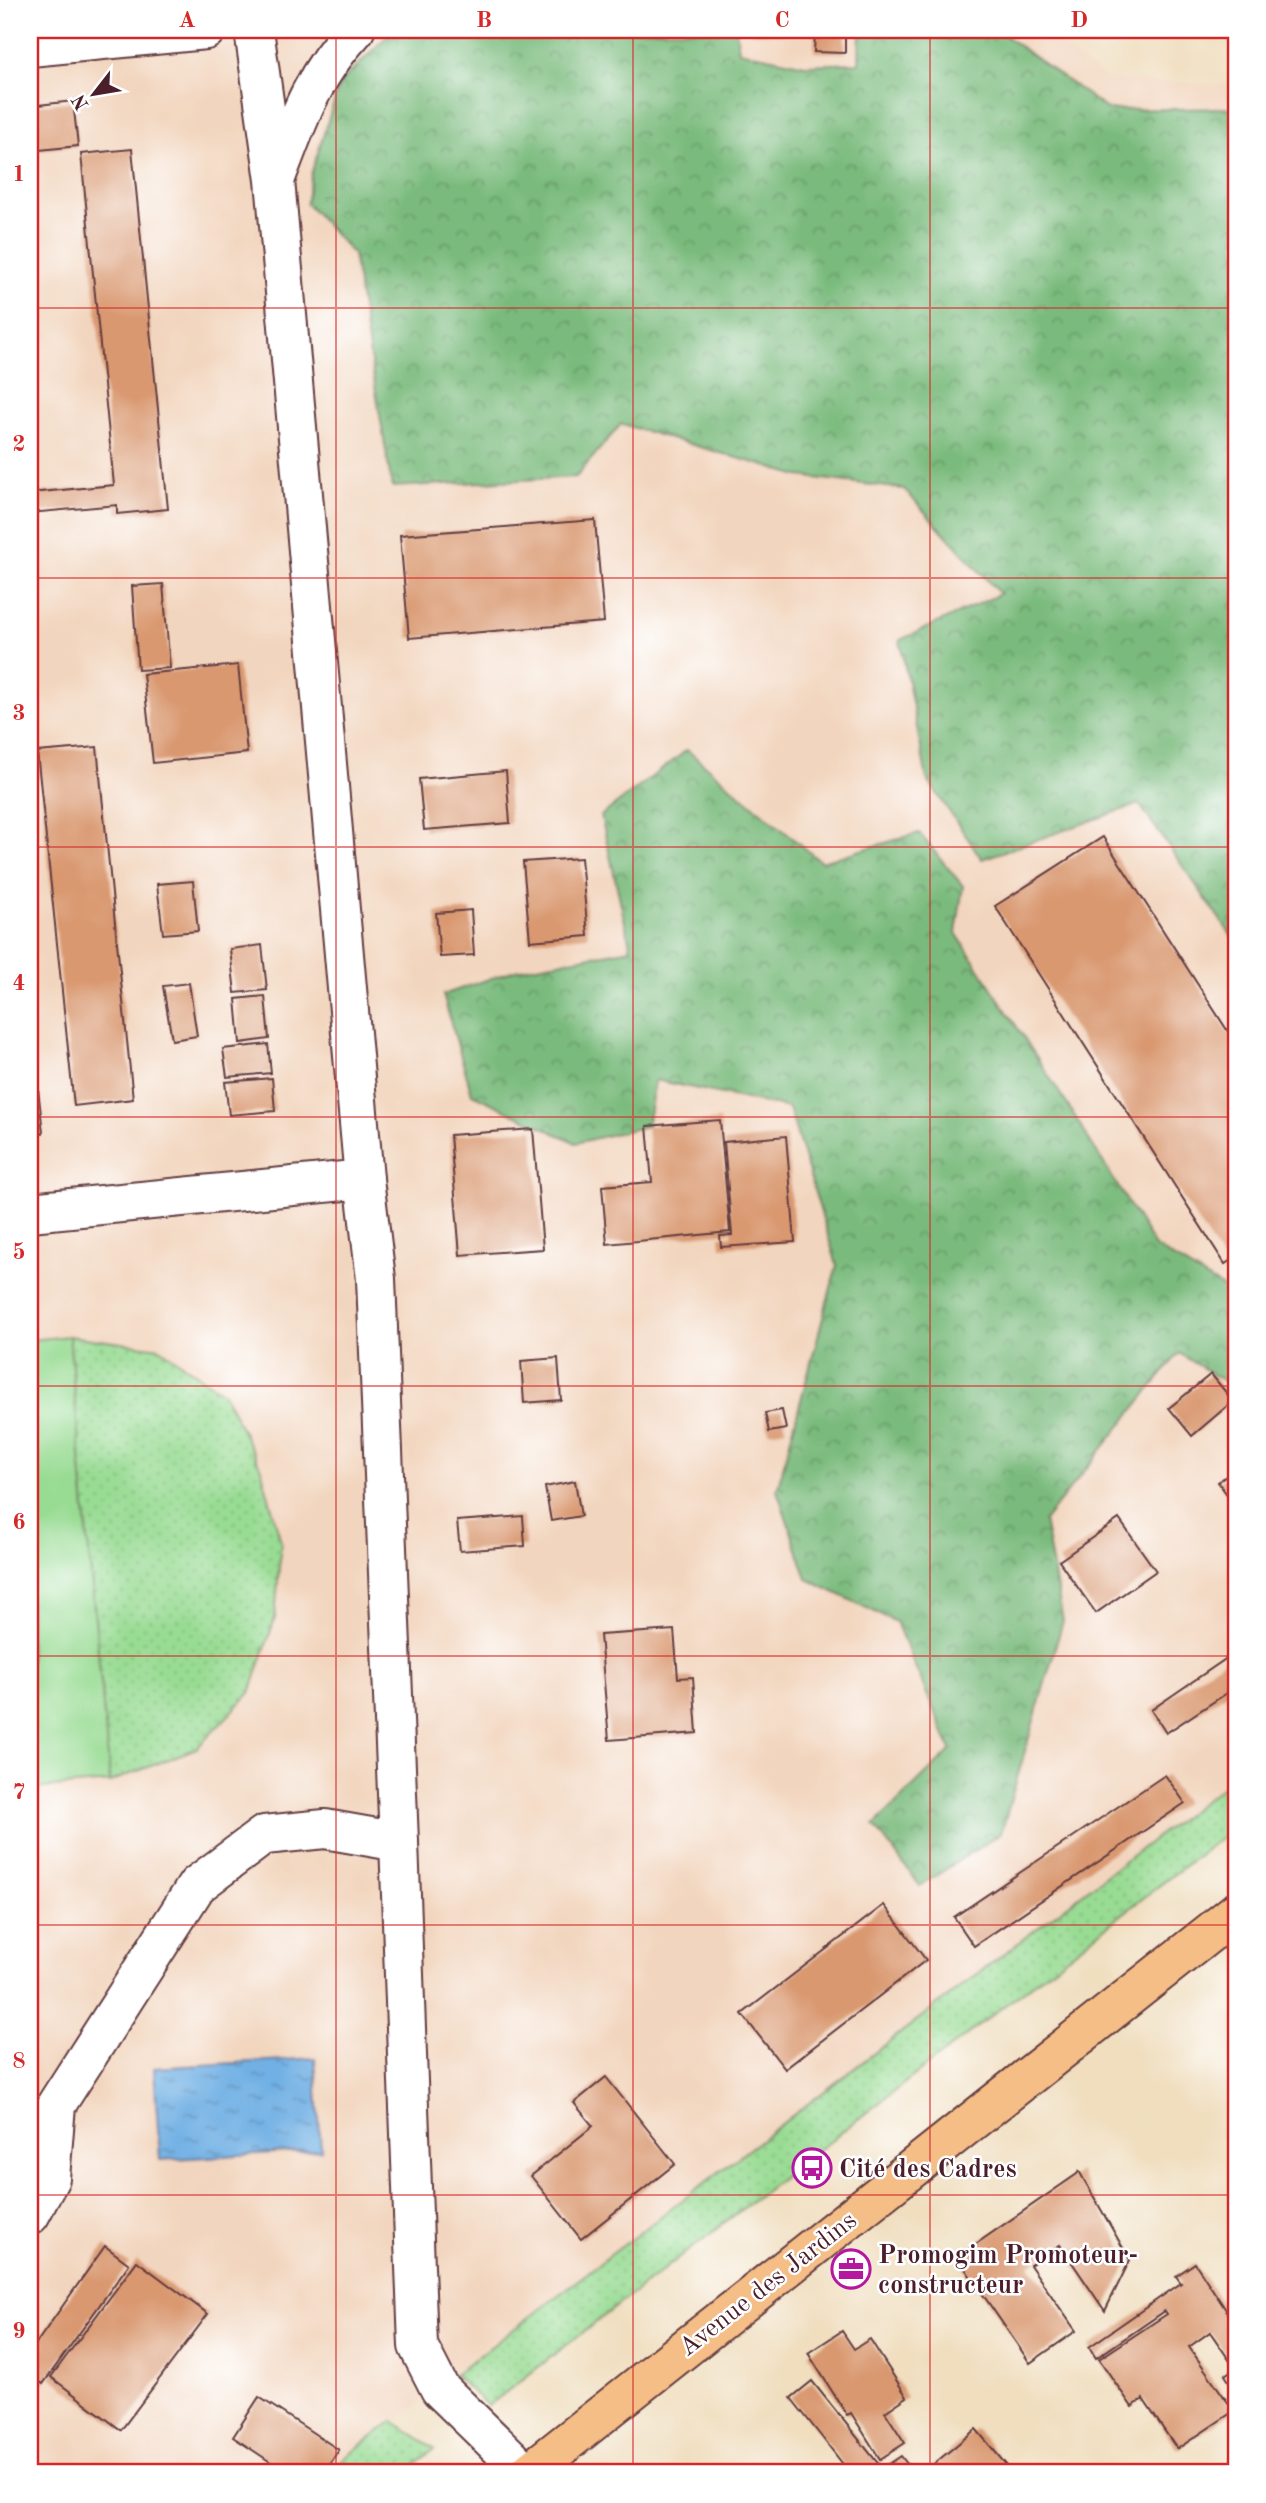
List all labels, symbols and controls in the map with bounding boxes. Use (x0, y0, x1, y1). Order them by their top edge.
text: A (178, 9, 196, 32)
text: B (476, 9, 492, 32)
text: C (774, 9, 790, 32)
text: D (1070, 9, 1088, 32)
north arrow (60, 60, 130, 130)
text: N (69, 90, 93, 113)
text: 1 (12, 163, 26, 186)
text: 2 (12, 433, 26, 456)
text: 3 (12, 702, 26, 725)
text: 4 (12, 972, 26, 995)
text: 5 (12, 1241, 26, 1264)
text: 6 (12, 1511, 26, 1534)
text: 7 (12, 1781, 26, 1804)
text: 8 (12, 2050, 26, 2073)
bus stop icon: Cité des Cadres (791, 2147, 833, 2189)
place label: Cité des Cadres (839, 2157, 1017, 2183)
street label: Avenue des Jardins (675, 2207, 862, 2362)
place label: Promogim Promoteur- constructeur (878, 2243, 1138, 2299)
office icon: Promogim Promoteur- constructeur (830, 2248, 872, 2290)
text: 9 (12, 2320, 26, 2343)

